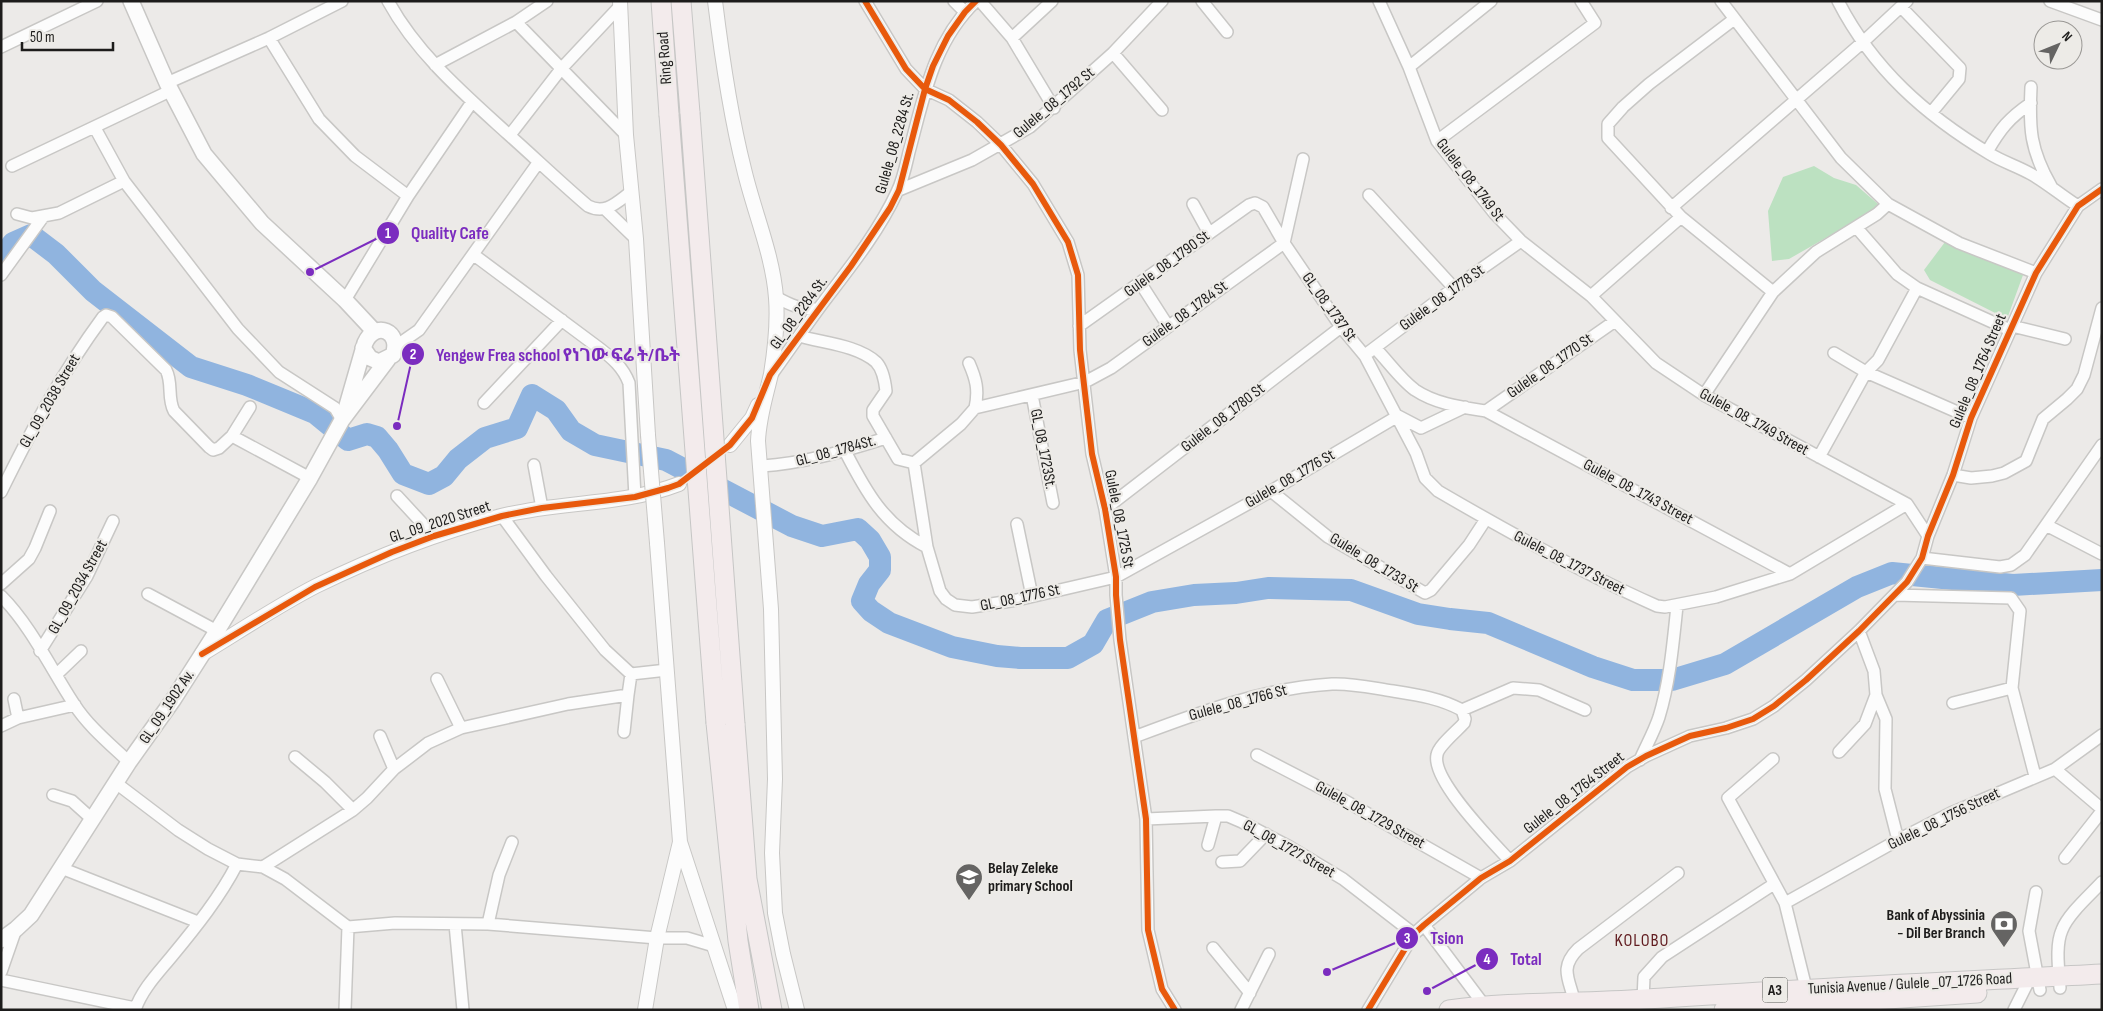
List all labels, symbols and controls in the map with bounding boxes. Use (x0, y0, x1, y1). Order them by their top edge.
scale bar (22, 20, 114, 52)
north arrow (2033, 20, 2083, 70)
text: 50 m (30, 28, 55, 47)
text: N (2058, 28, 2076, 45)
street label: Ring Road (654, 31, 676, 85)
street label: Gulele_08_1792 St (1009, 63, 1099, 143)
street label: Gulele_08_2284 St. (871, 90, 919, 196)
street label: Gulele_08_1749 St (1432, 135, 1508, 225)
callout: Quality Cafe (376, 217, 499, 250)
text: Quality Cafe (411, 223, 489, 244)
text: 1 (385, 224, 391, 243)
street label: Gulele_08_1790 St (1121, 227, 1214, 301)
street label: Gulele_08_1778 St (1396, 261, 1488, 335)
street label: GL_08_1737 St (1298, 269, 1360, 345)
street label: GL_08_2284 St. (766, 273, 832, 353)
street label: Gulele_08_1784 St (1139, 277, 1231, 351)
street label: Gulele_08_1764 Street (1945, 311, 2011, 431)
street label: Gulele_08_1770 St (1503, 329, 1597, 403)
callout: Yengew Frea school የነገው ፍሬ ት/ቤት (401, 338, 690, 371)
text: 2 (410, 345, 416, 364)
text: Yengew Frea school የነገው ፍሬ ት/ቤት (436, 345, 680, 366)
street label: GL_09_2038 Street (16, 351, 85, 451)
street label: Gulele_08_1780 St (1177, 379, 1269, 457)
street label: Gulele_08_1749 Street (1696, 384, 1812, 460)
street label: GL_08_1723St. (1026, 407, 1060, 491)
street label: GL_08_1784St. (794, 431, 878, 471)
street label: Gulele_08_1776 St (1242, 446, 1338, 512)
street label: Gulele_08_1743 Street (1580, 455, 1696, 529)
street label: Gulele_08_1725 St (1100, 468, 1138, 570)
street label: GL_09_2020 Street (387, 497, 493, 547)
street label: Gulele_08_1737 Street (1510, 527, 1628, 599)
street label: Gulele_08_1733 St (1326, 529, 1422, 597)
street label: GL_09_2034 Street (44, 537, 112, 637)
street label: GL_08_1776 St (979, 580, 1062, 616)
street label: GL_09_1902 Av. (135, 666, 199, 748)
street label: Gulele_08_1766 St (1187, 681, 1289, 725)
street label: Gulele_08_1764 Street (1520, 748, 1628, 838)
street label: Gulele_08_1729 Street (1312, 777, 1428, 853)
street label: Gulele_08_1756 Street (1885, 784, 2003, 854)
street label: GL_08_1727 Street (1240, 816, 1338, 882)
place label: Belay Zeleke primary School (988, 859, 1073, 896)
school or university icon: Belay Zeleke primary School (954, 862, 984, 901)
place label: Bank of Abyssinia - Dil Ber Branch (1886, 906, 1985, 943)
bank icon: Bank of Abyssinia - Dil Ber Branch (1989, 909, 2019, 948)
callout: Tsion (1395, 922, 1473, 955)
text: Tsion (1430, 928, 1464, 949)
text: 3 (1404, 929, 1411, 948)
district label: KOLOBO (1615, 930, 1669, 951)
callout: Total (1475, 943, 1551, 976)
text: Total (1510, 949, 1542, 970)
text: 4 (1484, 950, 1491, 969)
street label: Tunisia Avenue / Gulele _07_1726 Road (1807, 969, 2013, 999)
road number: A3 (1762, 978, 1788, 1002)

